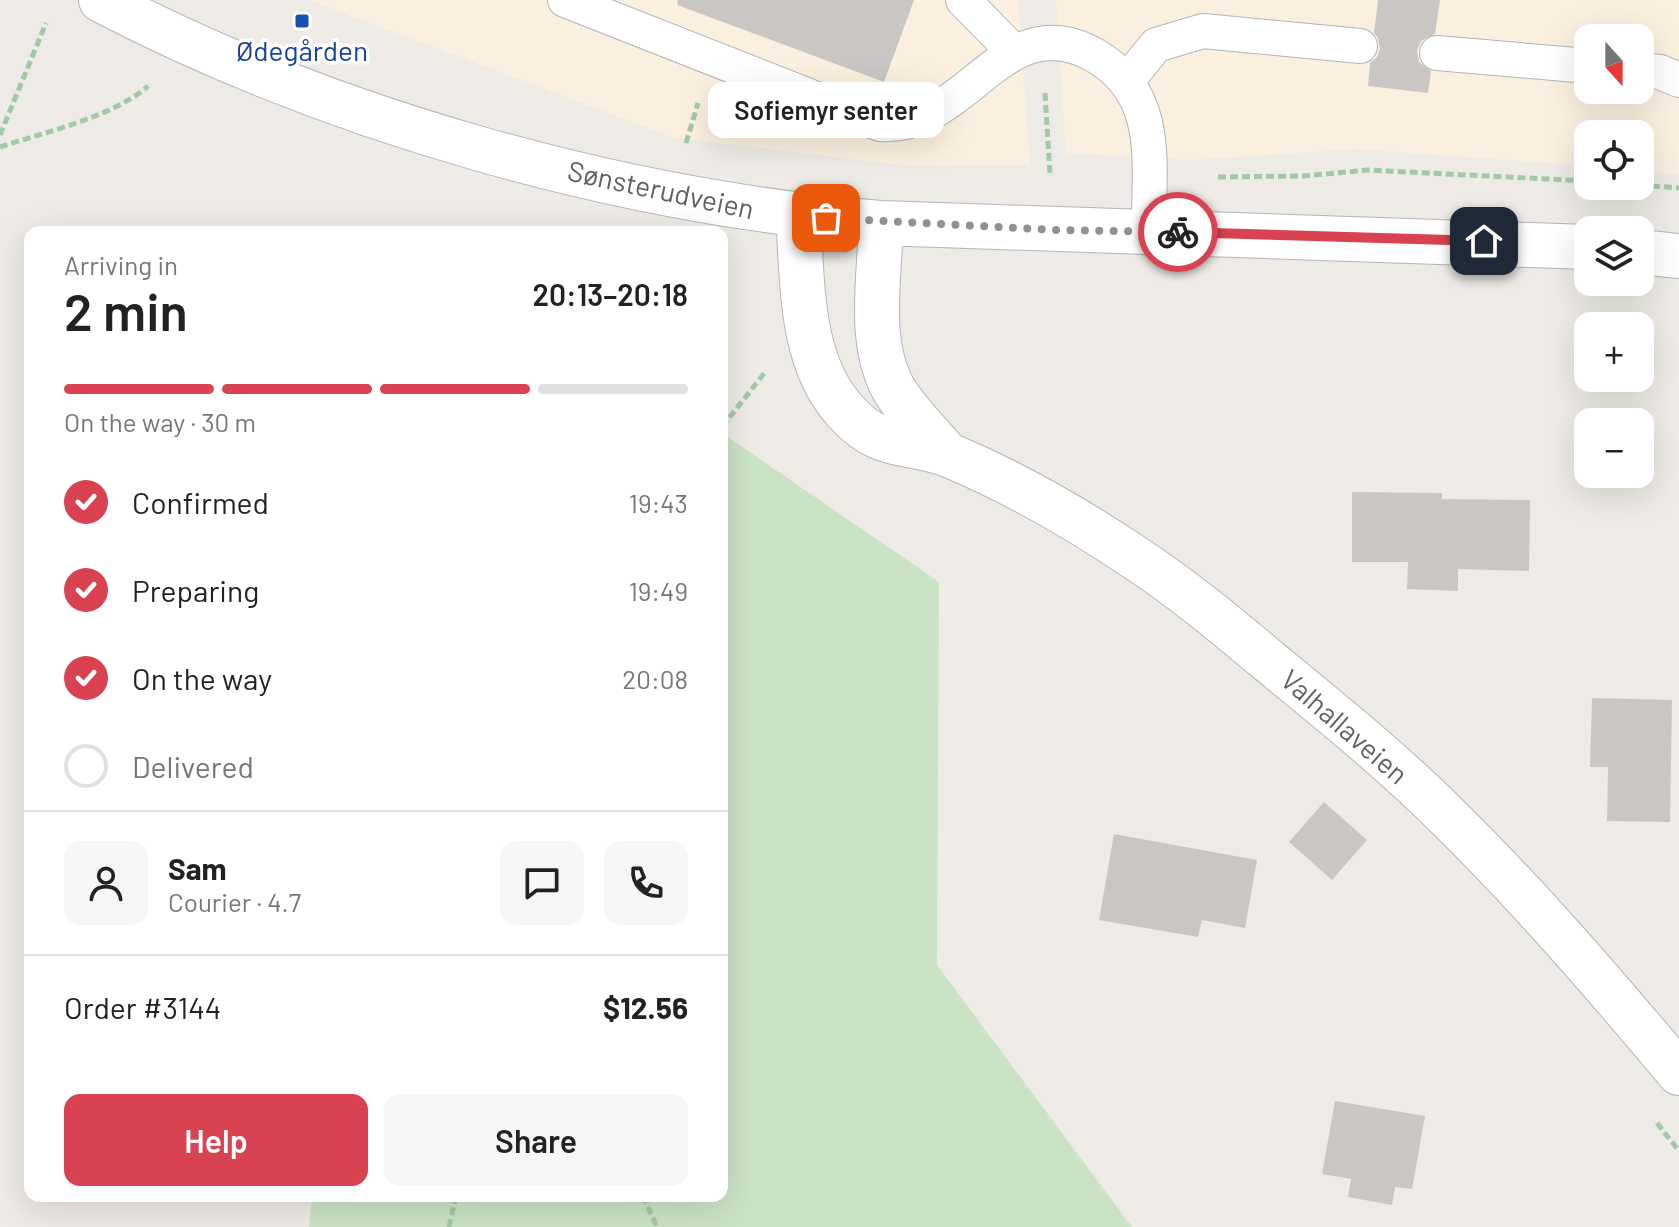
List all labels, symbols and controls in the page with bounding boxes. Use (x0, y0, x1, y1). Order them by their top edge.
marker: Ødegården (293, 12, 311, 30)
north arrow (1574, 24, 1654, 104)
map controls (1574, 24, 1654, 488)
place label: Ødegården (236, 33, 368, 67)
callout: Sofiemyr senter (708, 82, 944, 138)
text: Sofiemyr senter (734, 94, 918, 125)
button: locate (1574, 120, 1654, 200)
street label: Sønsterudveien (565, 153, 757, 225)
pin (792, 184, 860, 252)
courier (1138, 192, 1218, 272)
icon: bag (804, 196, 848, 240)
pin (1450, 207, 1518, 275)
icon: bike (1156, 210, 1200, 254)
button: layers (1574, 216, 1654, 296)
icon: home (1462, 219, 1506, 263)
text: Arriving in (64, 249, 178, 280)
text: 20:13–20:18 (532, 276, 688, 312)
text: 2 min (64, 279, 188, 341)
button: + (1574, 312, 1654, 392)
text: On the way · 30 m (64, 406, 256, 437)
button: − (1574, 408, 1654, 488)
icon: check (64, 480, 108, 524)
text: Confirmed (132, 484, 269, 520)
text: 19:43 (629, 487, 688, 518)
icon: check (64, 568, 108, 612)
text: Preparing (132, 572, 259, 608)
text: 19:49 (629, 575, 688, 606)
icon: check (64, 656, 108, 700)
text: On the way (132, 660, 272, 696)
street label: Valhallaveien (1275, 662, 1415, 790)
text: 20:08 (622, 663, 688, 694)
text: Delivered (132, 748, 254, 784)
button: person (64, 841, 148, 925)
button: chat (500, 841, 584, 925)
button: phone (604, 841, 688, 925)
text: Sam (168, 850, 227, 886)
text: Courier · 4.7 (168, 886, 301, 917)
text: Order #3144 (64, 989, 221, 1025)
text: $12.56 (603, 989, 688, 1025)
button: Help (64, 1094, 368, 1186)
button: Share (384, 1094, 688, 1186)

